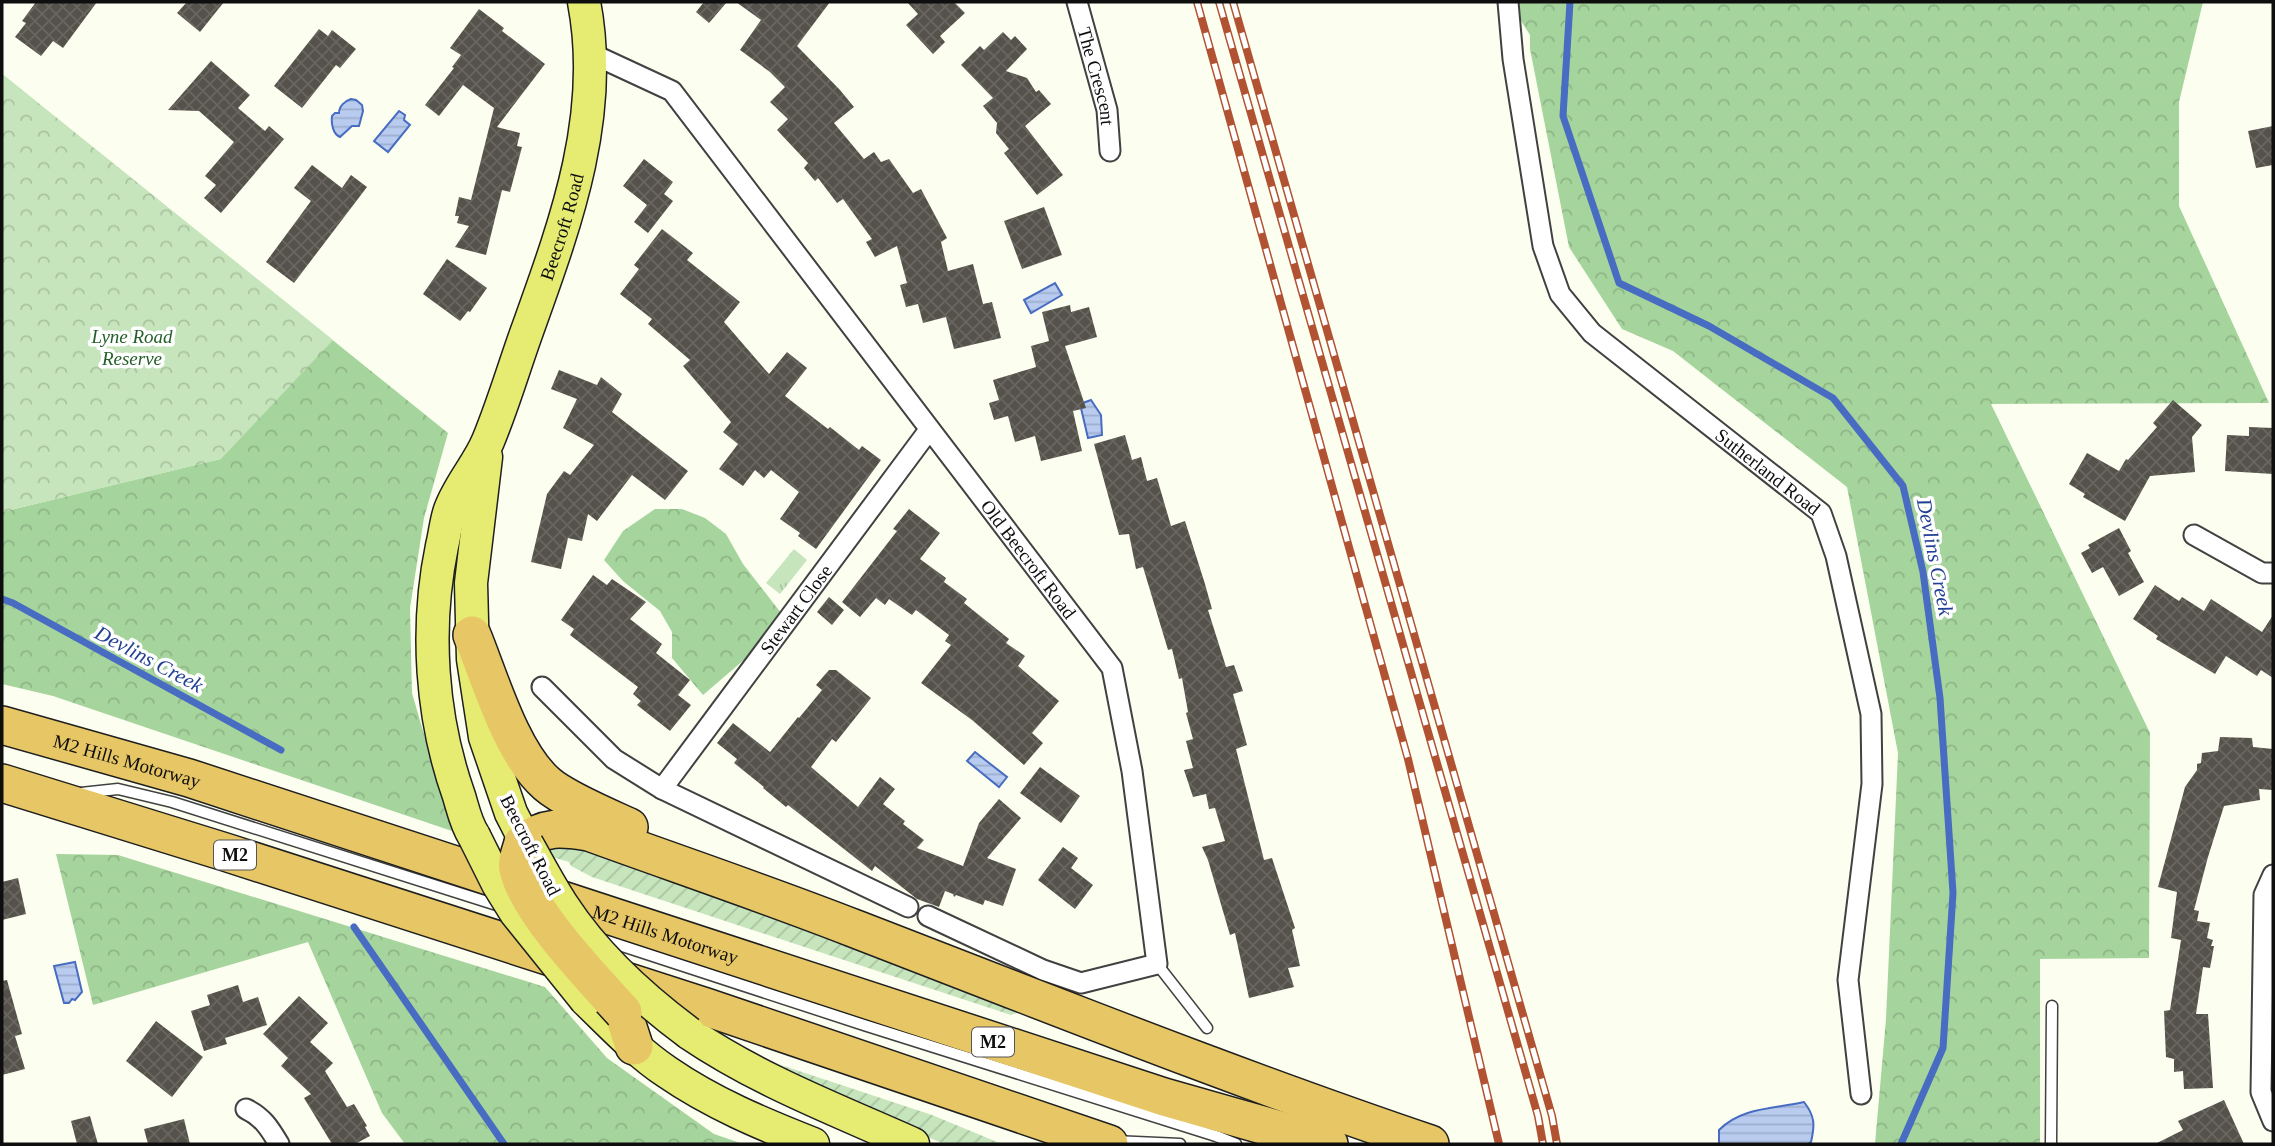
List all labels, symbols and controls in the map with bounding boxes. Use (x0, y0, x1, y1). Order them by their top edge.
street label: The Crescent (1074, 25, 1118, 127)
street label: Beecroft Road (536, 171, 588, 283)
park label: Lyne Road Reserve (90, 326, 173, 369)
street label: Sutherland Road (1711, 424, 1825, 520)
water label: Devlins Creek (1912, 495, 1958, 618)
street label: Old Beecroft Road (977, 496, 1081, 623)
street label: Stewart Close (756, 561, 836, 658)
water label: Devlins Creek (90, 620, 208, 698)
street label: M2 Hills Motorway (51, 730, 204, 792)
street label: Beecroft Road (496, 791, 565, 900)
road number: M2 (214, 840, 256, 870)
street label: M2 Hills Motorway (590, 901, 742, 968)
road number: M2 (972, 1028, 1014, 1056)

